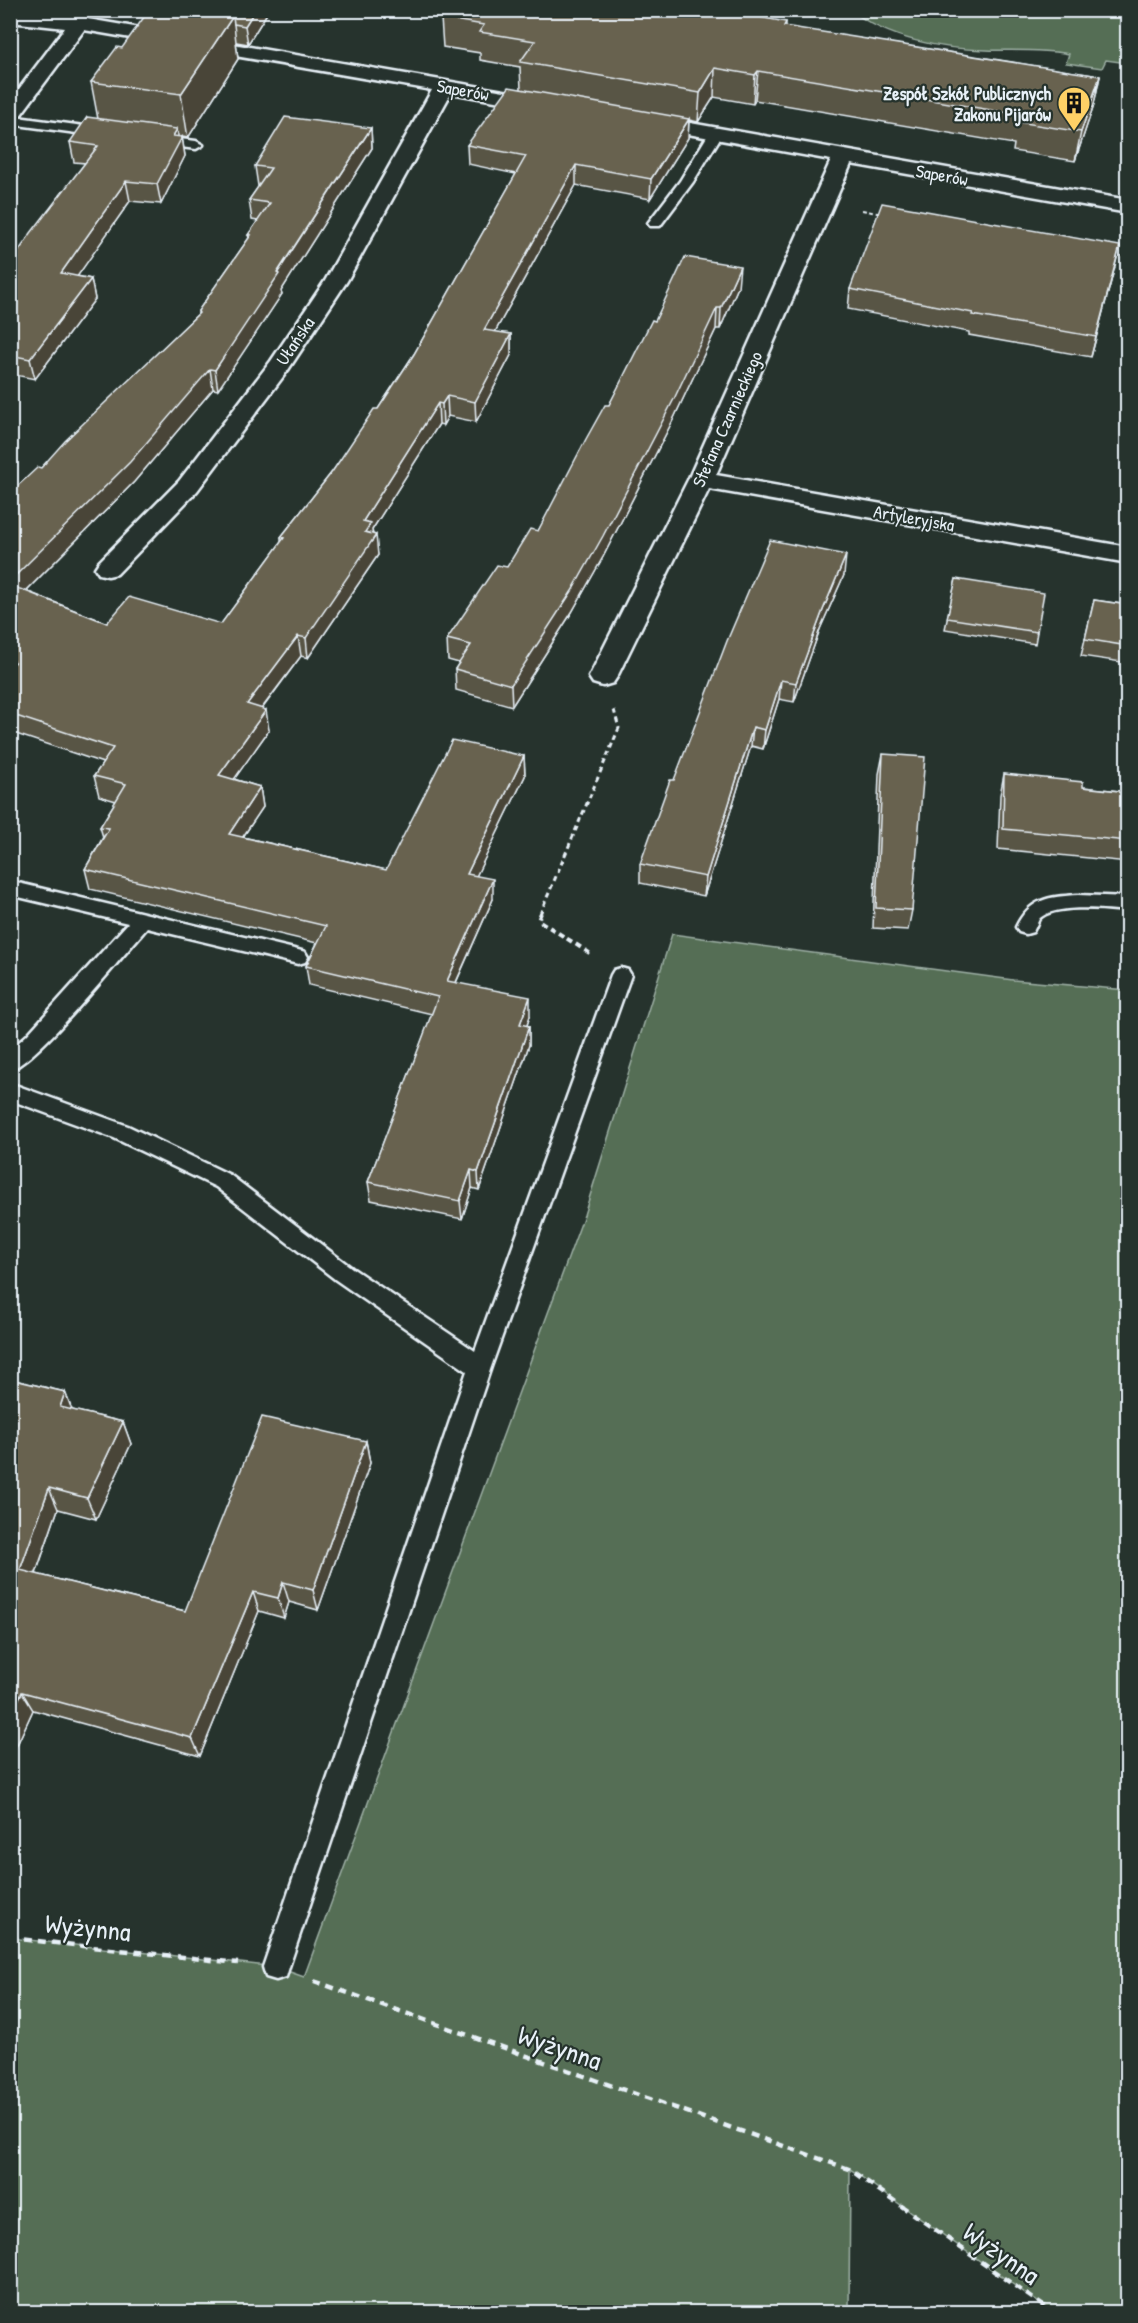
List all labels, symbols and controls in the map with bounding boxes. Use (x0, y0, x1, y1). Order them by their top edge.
street label: Saperów (435, 73, 491, 107)
place label: Zespół Szkół Publicznych Zakonu Pijarów (883, 81, 1052, 127)
building icon: Zespół Szkół Publicznych Zakonu Pijarów (1056, 85, 1092, 132)
street label: Saperów (914, 158, 970, 192)
street label: Ułańska (270, 312, 320, 370)
street label: Stefana Czarnieckiego (686, 347, 768, 491)
street label: Artyleryjska (872, 499, 956, 537)
street label: Wyżynna (43, 1905, 133, 1950)
street label: Wyżynna (513, 2016, 607, 2079)
street label: Wyżynna (956, 2214, 1048, 2293)

